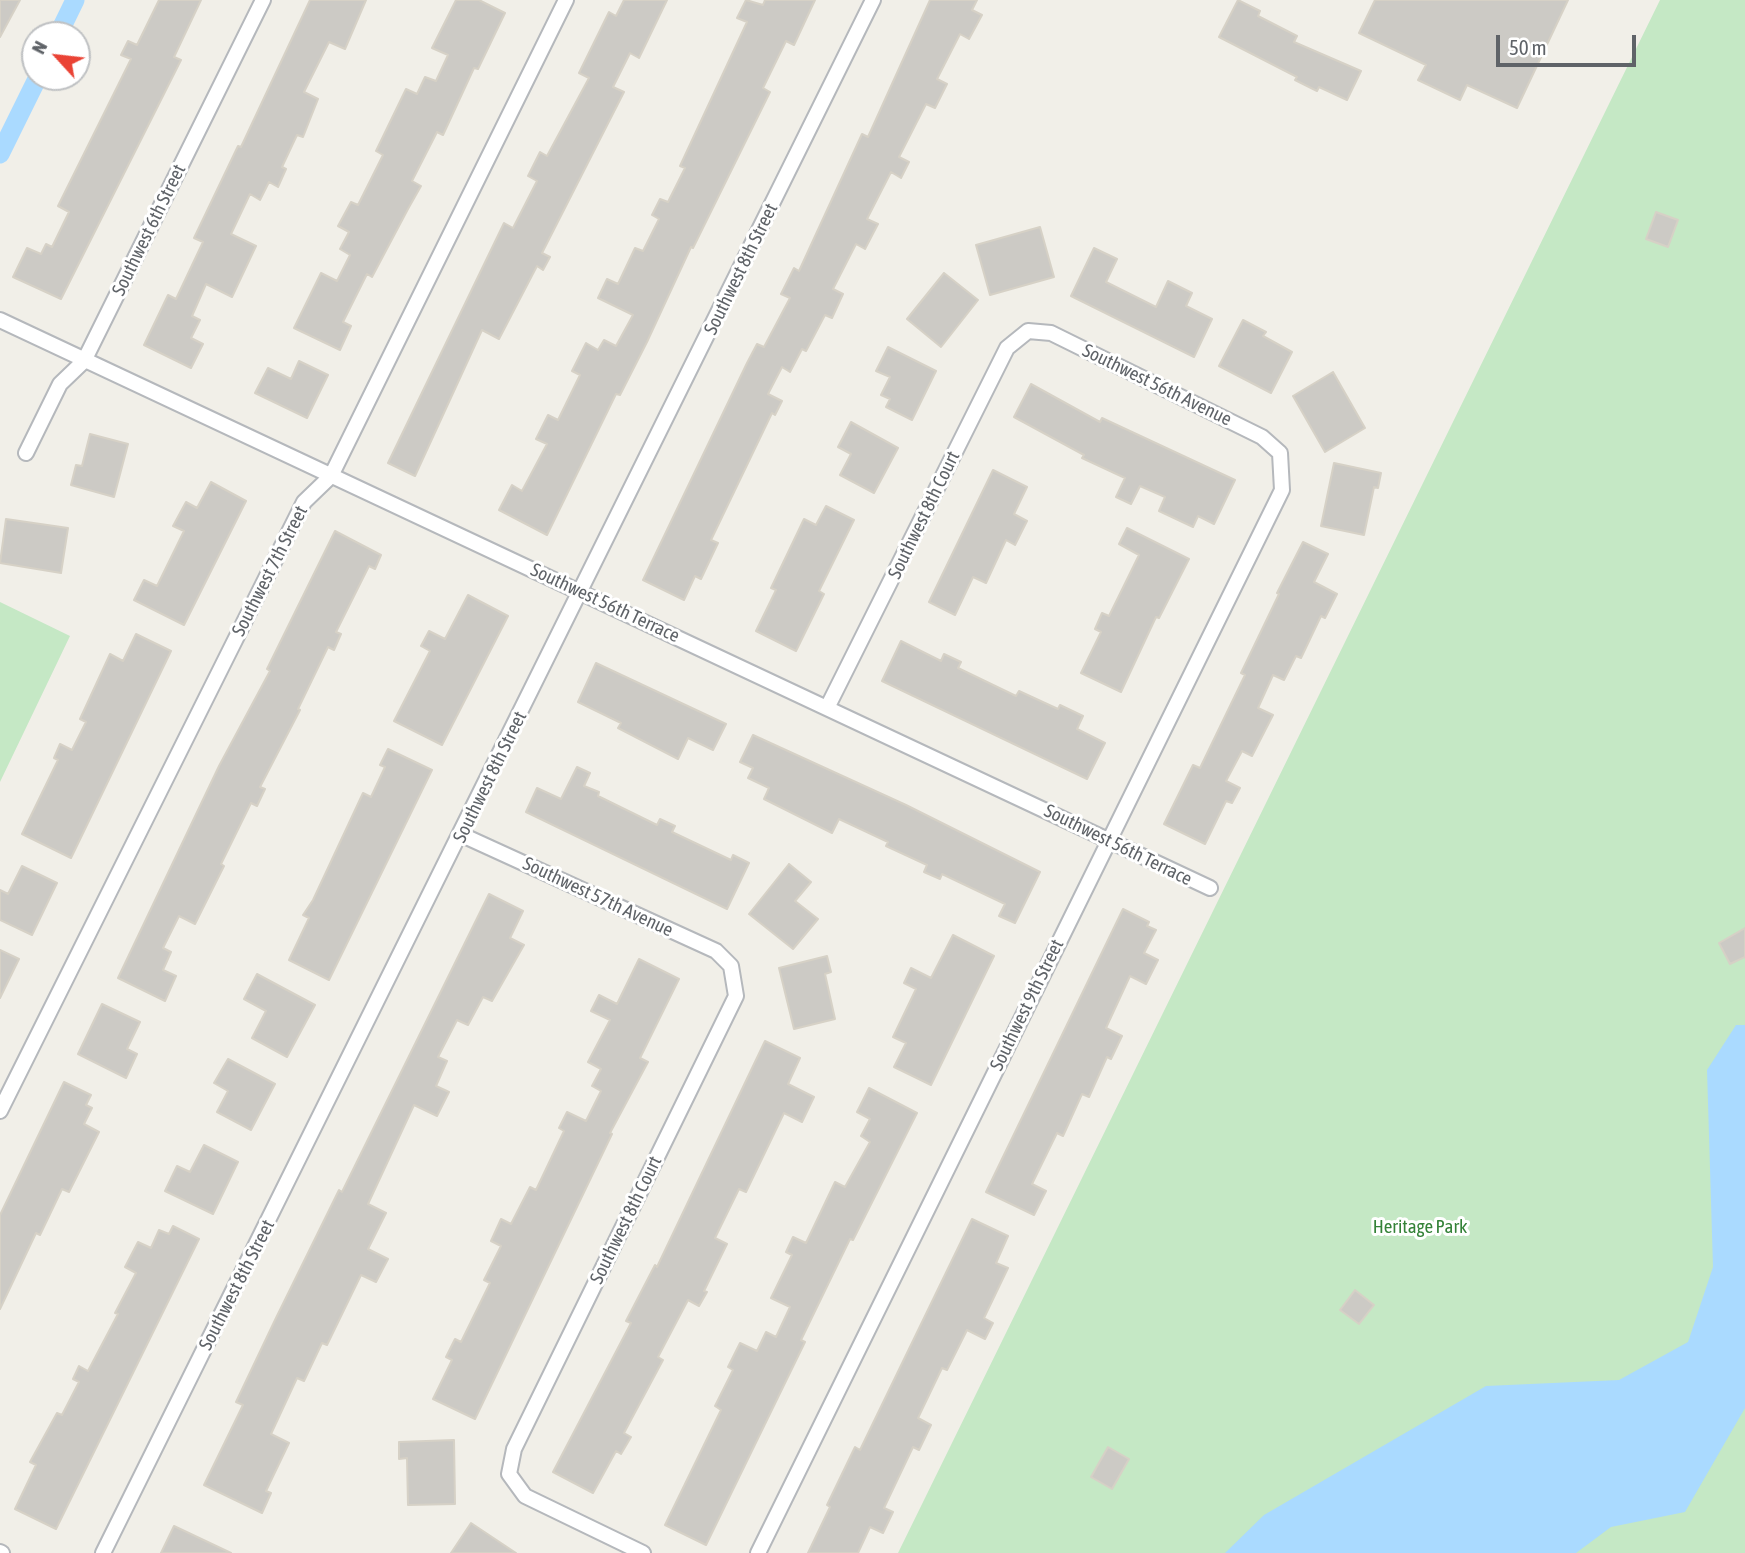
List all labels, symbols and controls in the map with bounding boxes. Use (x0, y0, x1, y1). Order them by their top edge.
north arrow (21, 21, 91, 91)
scale bar (1500, 21, 1640, 65)
text: 50 m (1509, 35, 1547, 59)
text: N (27, 37, 51, 57)
street label: Southwest 6th Street (107, 161, 191, 299)
street label: Southwest 8th Street (699, 200, 783, 338)
street label: Southwest 56th Avenue (1079, 339, 1235, 431)
street label: Southwest 8th Court (883, 447, 965, 583)
street label: Southwest 7th Street (227, 502, 313, 640)
street label: Southwest 56th Terrace (527, 559, 683, 647)
street label: Southwest 8th Street (448, 708, 532, 846)
street label: Southwest 56th Terrace (1040, 799, 1196, 891)
street label: Southwest 57th Avenue (519, 852, 677, 942)
street label: Southwest 9th Street (985, 936, 1069, 1074)
street label: Southwest 8th Court (585, 1152, 667, 1288)
street label: Southwest 8th Street (194, 1216, 280, 1354)
park label: Heritage Park (1373, 1216, 1467, 1238)

